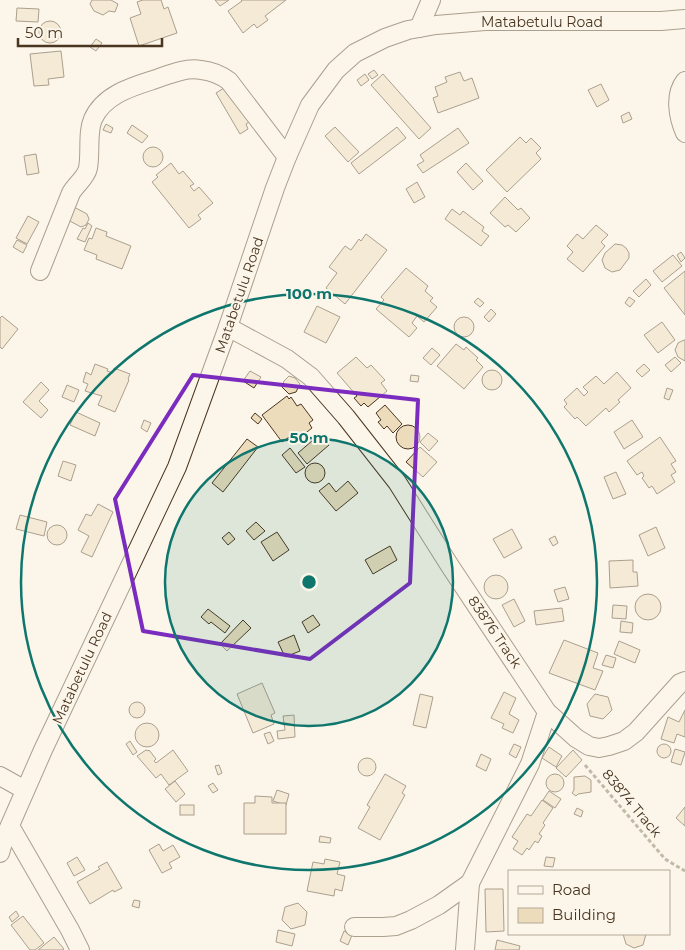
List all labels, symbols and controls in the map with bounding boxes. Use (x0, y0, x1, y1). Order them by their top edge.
street label: Matabetulu Road (481, 13, 603, 31)
scale bar (18, 15, 161, 47)
text: 50 m (25, 23, 63, 42)
street label: Matabetulu Road (211, 234, 267, 356)
text: 100 m (286, 284, 332, 303)
text: 50 m (289, 428, 329, 447)
centre of rings (300, 573, 318, 591)
street label: 83876 Track (464, 592, 526, 672)
street label: Matabetulu Road (48, 609, 116, 727)
street label: 83874 Track (598, 765, 666, 841)
legend (508, 870, 670, 935)
text: Road (552, 880, 591, 899)
text: Building (552, 905, 616, 924)

